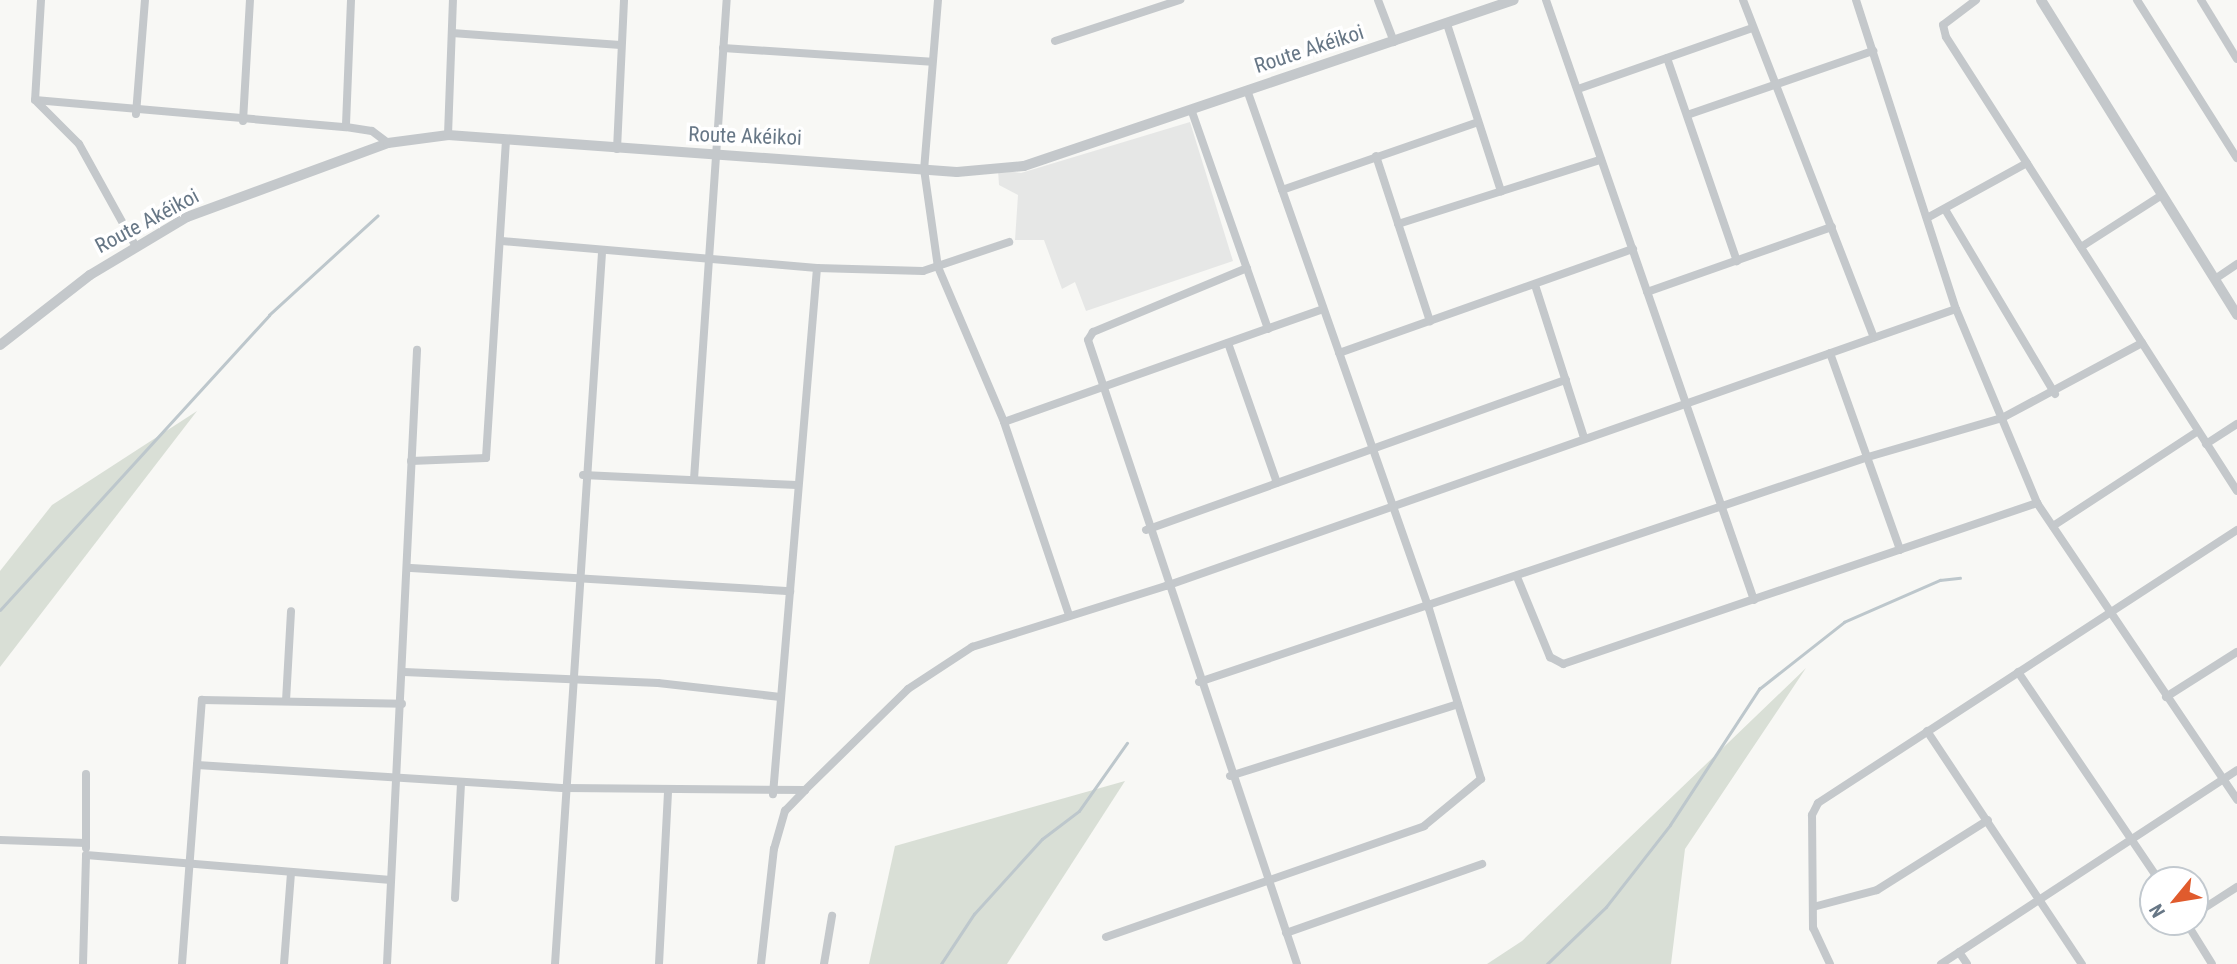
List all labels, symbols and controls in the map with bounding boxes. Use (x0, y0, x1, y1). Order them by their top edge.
street label: Route Akéikoi (1251, 19, 1367, 79)
street label: Route Akéikoi (688, 121, 802, 151)
street label: Route Akéikoi (91, 183, 203, 259)
north arrow (2139, 866, 2209, 936)
text: N (2144, 900, 2170, 922)

